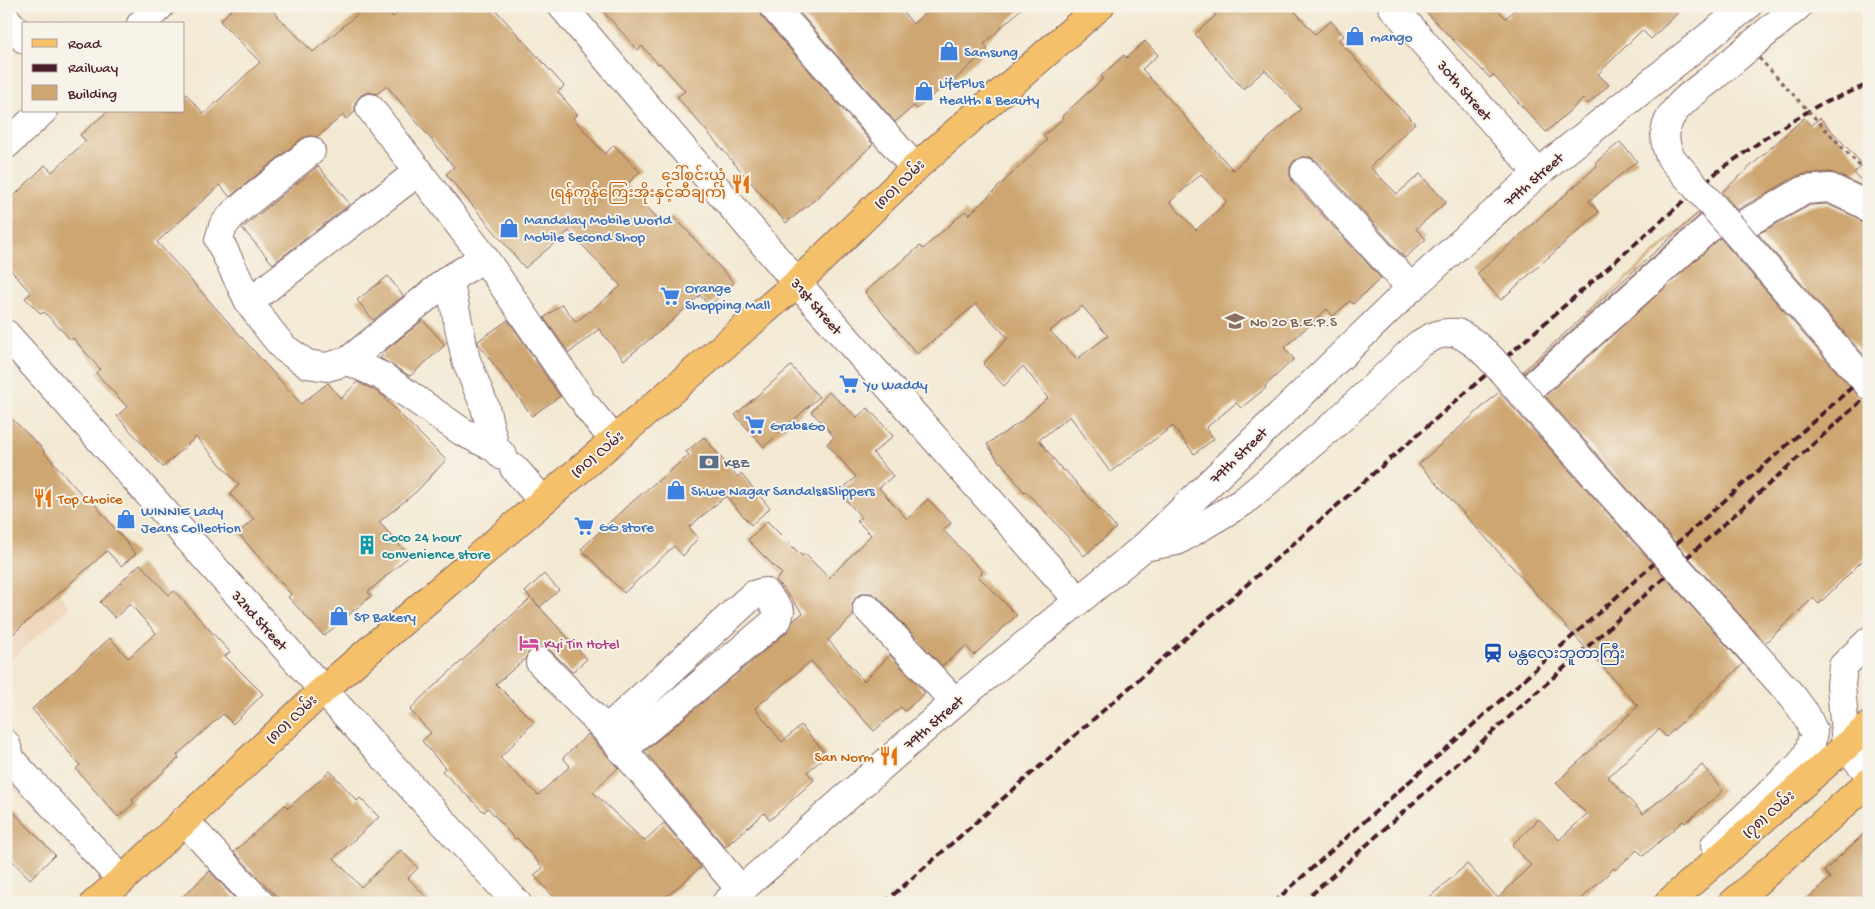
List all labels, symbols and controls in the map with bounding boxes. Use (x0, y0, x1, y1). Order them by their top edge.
legend (22, 22, 185, 112)
shop icon: mango (1344, 25, 1366, 47)
place label: mango (1370, 29, 1413, 47)
text: Road (68, 36, 102, 54)
shop icon: Samsung (938, 40, 960, 62)
place label: Samsung (964, 44, 1018, 62)
street label: 30th Street (1432, 57, 1496, 127)
text: Railway (68, 60, 119, 78)
place label: LifePlus Health & Beauty (939, 75, 1040, 110)
shop icon: LifePlus Health & Beauty (913, 80, 935, 102)
text: Building (67, 86, 117, 104)
street label: 79th Street (1500, 149, 1569, 212)
street label: (၈၀) လမ်း (869, 155, 930, 214)
place label: ဒေါ်စင်းယုံ (ရန်ကုန်ကြေးအိုးနှင့်ဆီချက်) (550, 165, 726, 204)
restaurant icon: ဒေါ်စင်းယုံ (ရန်ကုန်ကြေးအိုးနှင့်ဆီချက်) (730, 173, 752, 195)
place label: Mandalay Mobile World Mobile Second Shop (524, 212, 673, 247)
shop icon: Mandalay Mobile World Mobile Second Shop (498, 217, 520, 239)
street label: 31st Street (785, 275, 846, 341)
place label: Orange Shopping Mall (685, 280, 770, 315)
supermarket icon: Orange Shopping Mall (659, 285, 681, 307)
school or university icon: No 20 B.E.P.S (1224, 310, 1246, 332)
place label: No 20 B.E.P.S (1250, 314, 1337, 332)
supermarket icon: Yu Waddy (838, 373, 860, 395)
place label: Yu Waddy (862, 377, 928, 395)
supermarket icon: Grab&Go (744, 414, 766, 436)
place label: Grab&Go (770, 418, 825, 436)
street label: 79th Street (1206, 423, 1273, 489)
street label: (၈၀) လမ်း (566, 426, 629, 483)
bank icon: KBZ (698, 451, 720, 473)
place label: KBZ (724, 455, 750, 473)
shop icon: Shwe Nagar Sandals&Slippers (665, 479, 687, 501)
place label: Shwe Nagar Sandals&Slippers (691, 483, 875, 501)
restaurant icon: Top Choice (32, 487, 54, 509)
place label: Top Choice (57, 491, 123, 509)
place label: WINNIE Lady Jeans Collection (141, 503, 241, 538)
shop icon: WINNIE Lady Jeans Collection (115, 508, 137, 530)
supermarket icon: GG store (573, 515, 595, 537)
place label: GG store (599, 519, 654, 537)
place label: Coco 24 hour convenience store (382, 529, 491, 564)
building icon: Coco 24 hour convenience store (356, 534, 378, 556)
street label: 32nd Street (226, 587, 291, 656)
shop icon: SP Bakery (328, 605, 350, 627)
place label: SP Bakery (354, 609, 417, 627)
hotel icon: Kyi Tin Hotel (518, 632, 540, 654)
place label: Kyi Tin Hotel (544, 636, 620, 654)
station icon: မန္တလေးဘူတာကြီး (1482, 642, 1504, 664)
place label: မန္တလေးဘူတာကြီး (1508, 643, 1625, 665)
street label: (၈၀) လမ်း (261, 690, 322, 749)
street label: 79th Street (900, 692, 969, 755)
restaurant icon: San Norm (878, 745, 900, 767)
place label: San Norm (814, 749, 874, 767)
street label: (၇၈) လမ်း (1737, 786, 1800, 844)

